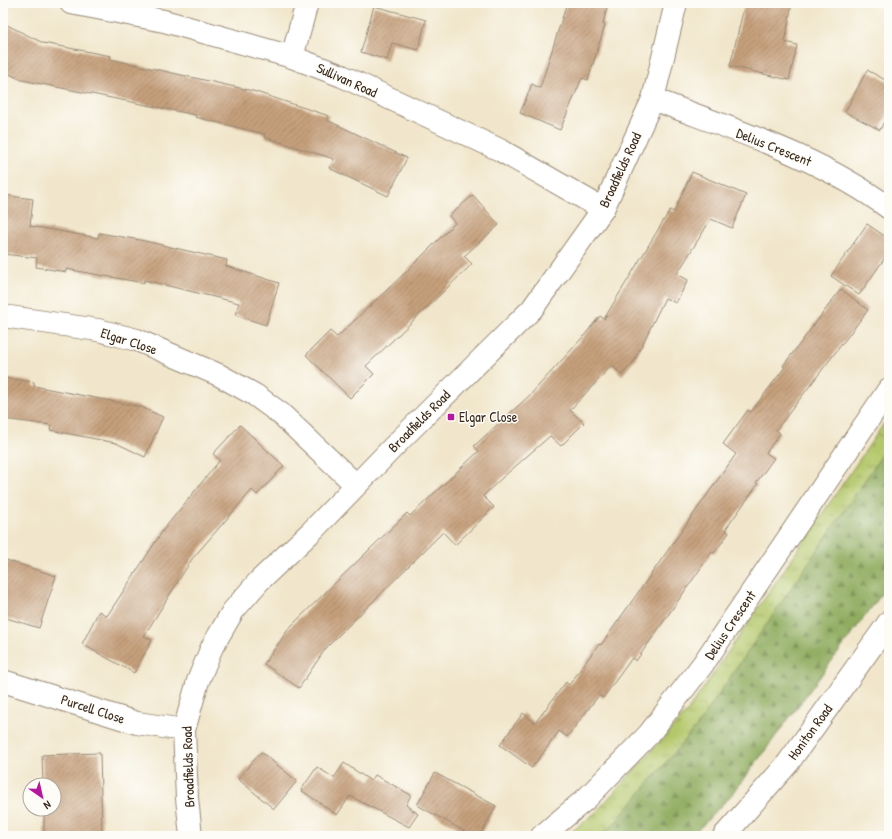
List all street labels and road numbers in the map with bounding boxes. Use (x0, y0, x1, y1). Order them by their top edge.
street label: Sullivan Road (314, 58, 381, 102)
street label: Delius Crescent (734, 123, 815, 170)
street label: Broadfields Road (594, 129, 645, 211)
street label: Elgar Close (98, 322, 160, 360)
street label: Broadfields Road (383, 385, 454, 456)
street label: Delius Crescent (699, 586, 760, 663)
street label: Purcell Close (59, 689, 128, 728)
street label: Honiton Road (783, 700, 837, 763)
street label: Broadfields Road (177, 726, 198, 808)

